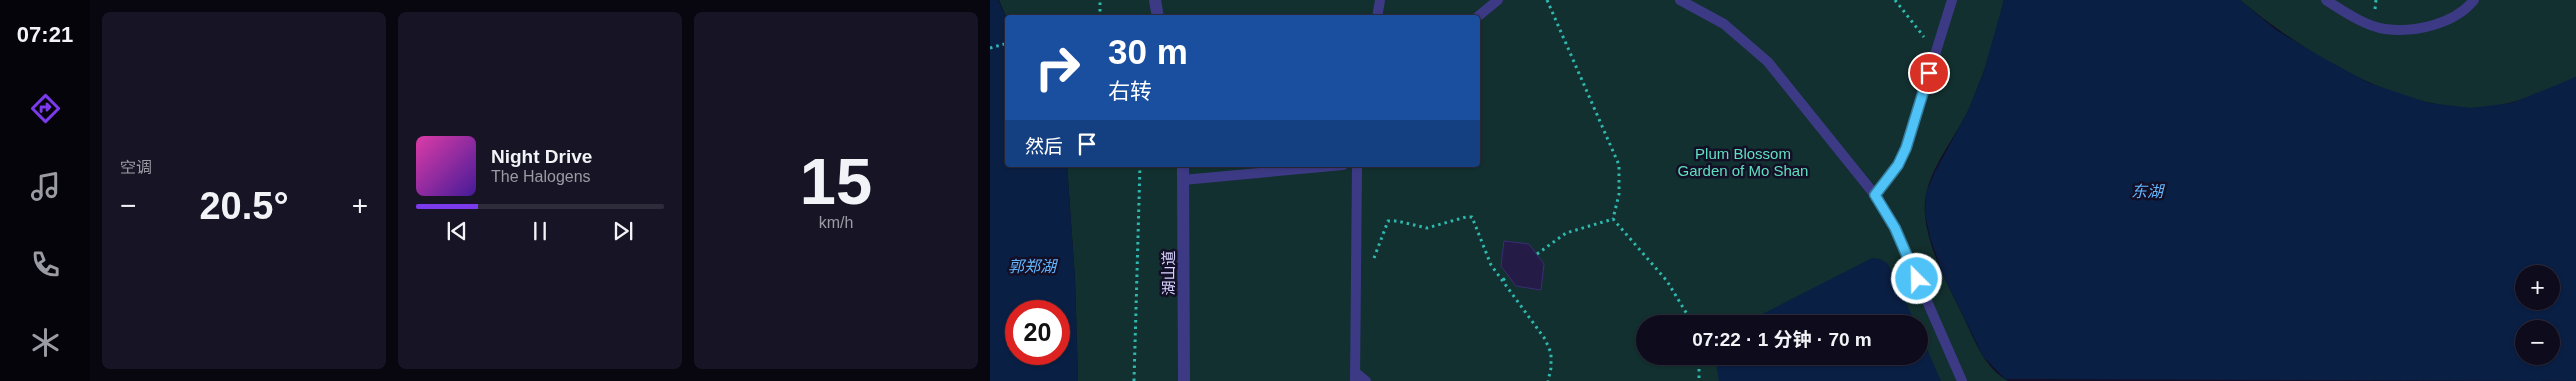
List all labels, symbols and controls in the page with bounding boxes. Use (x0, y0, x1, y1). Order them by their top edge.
text: 07:21 (17, 22, 73, 47)
text: 30 m (1108, 32, 1188, 71)
icon: right (1025, 35, 1090, 100)
pin (1908, 52, 1950, 94)
icon: arrive (1915, 59, 1943, 87)
text: 右转 (1108, 79, 1152, 104)
icon: directions (28, 91, 63, 126)
icon: arrive (1073, 130, 1101, 158)
text: 然后 (1025, 136, 1063, 157)
text: 15 (800, 145, 872, 218)
park label: Plum Blossom Garden of Mo Shan (1678, 145, 1808, 179)
text: Night Drive (491, 146, 592, 167)
text: 空调 (120, 159, 152, 176)
text: The Halogens (491, 168, 591, 185)
icon: music (28, 169, 63, 204)
water label: 东湖 (2131, 183, 2166, 200)
text: 20.5° (199, 185, 289, 227)
text: − (120, 190, 136, 221)
text: + (352, 190, 368, 221)
text: km/h (819, 214, 853, 231)
icon: previous (443, 217, 471, 245)
icon: pause (526, 217, 554, 245)
icon: next (609, 217, 637, 245)
icon: phone (28, 247, 63, 282)
street label: 湖山道 (1160, 250, 1177, 296)
position arrow (1890, 252, 1942, 304)
water label: 郭郑湖 (1008, 258, 1059, 275)
map controls (2515, 265, 2560, 365)
button: + (2515, 265, 2560, 310)
speed limit sign: 20 (1005, 300, 1070, 365)
button: − (2515, 320, 2560, 365)
icon: climate (28, 325, 63, 360)
text: 07:22 · 1 分钟 · 70 m (1692, 329, 1872, 350)

